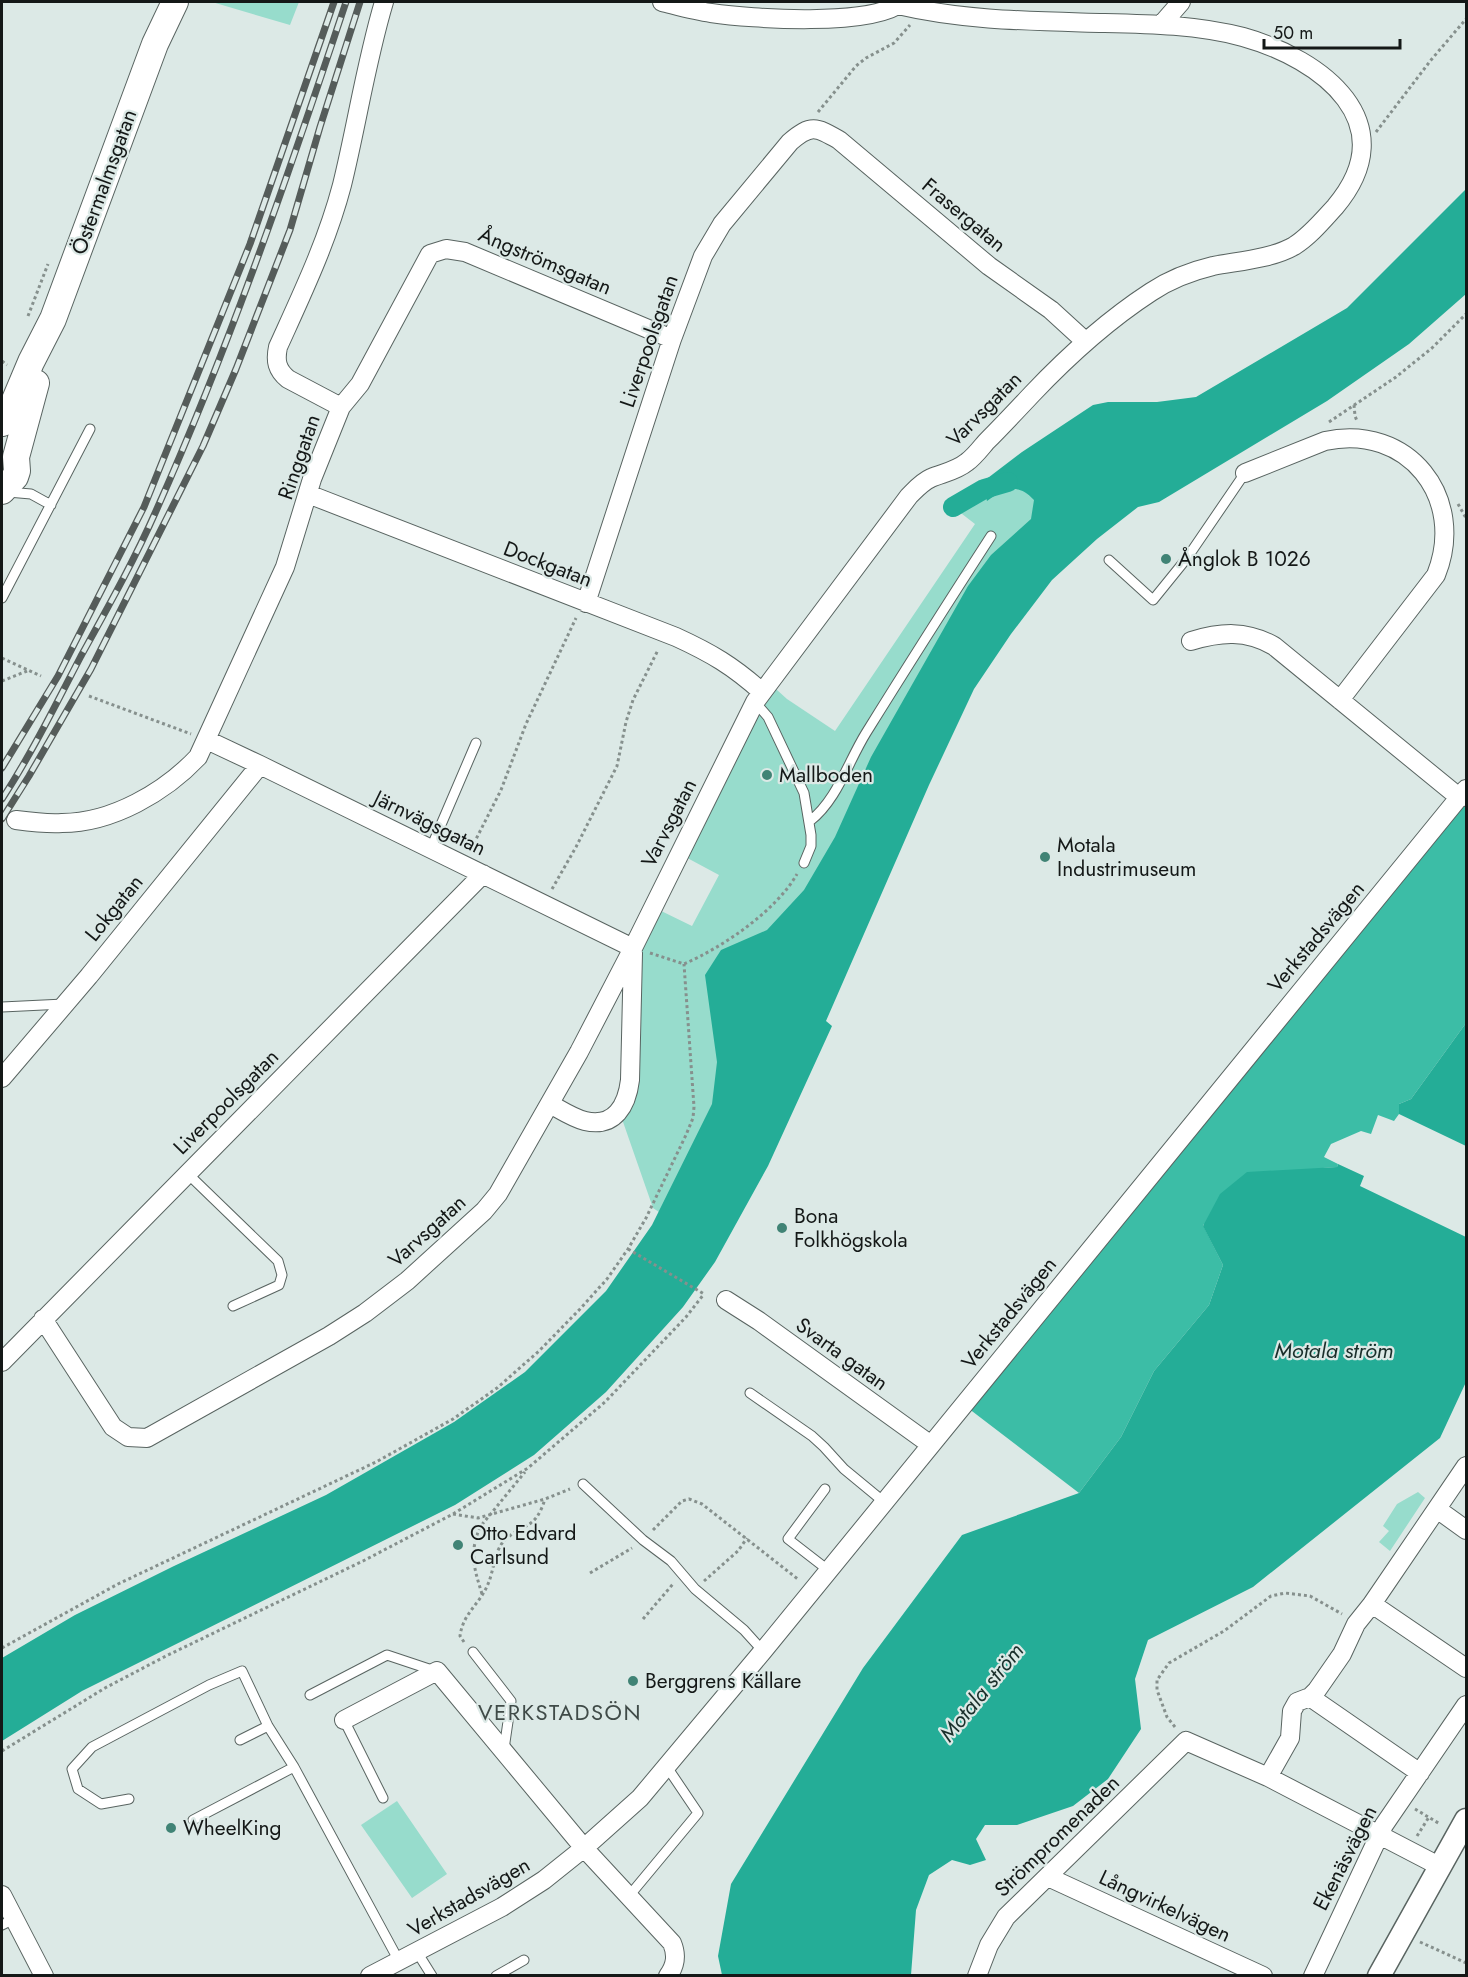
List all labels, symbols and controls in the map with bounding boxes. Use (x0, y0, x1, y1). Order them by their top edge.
scale bar (1264, 12, 1400, 50)
text: 50 m (1273, 20, 1313, 46)
street label: Östermalmsgatan (64, 105, 144, 259)
street label: Frasergatan (915, 171, 1013, 259)
street label: Ångströmsgatan (474, 219, 616, 303)
street label: Liverpoolsgatan (612, 271, 686, 411)
street label: Varvsgatan (940, 365, 1028, 453)
street label: Ringgatan (270, 410, 328, 504)
street label: Dockgatan (499, 533, 597, 595)
place label: Ånglok B 1026 (1178, 544, 1311, 574)
marker: Ånglok B 1026 (1159, 552, 1173, 566)
place label: Mallboden (779, 760, 873, 790)
marker: Mallboden (760, 768, 774, 782)
street label: Varvsgatan (634, 774, 704, 872)
street label: Järnvägsgatan (366, 782, 491, 863)
place label: Motala Industrimuseum (1057, 830, 1196, 884)
marker: Motala Industrimuseum (1038, 850, 1052, 864)
street label: Lokgatan (78, 868, 150, 948)
street label: Verkstadsvägen (1261, 875, 1371, 999)
street label: Liverpoolsgatan (166, 1042, 286, 1162)
street label: Varvsgatan (381, 1188, 473, 1274)
place label: Bona Folkhögskola (794, 1201, 908, 1255)
marker: Bona Folkhögskola (775, 1221, 789, 1235)
street label: Verkstadsvägen (954, 1250, 1064, 1376)
street label: Svarta gatan (790, 1310, 894, 1398)
water label: Motala ström (1275, 1334, 1393, 1366)
place label: Otto Edvard Carlsund (470, 1518, 576, 1572)
marker: Otto Edvard Carlsund (451, 1538, 465, 1552)
water label: Motala ström (931, 1636, 1031, 1748)
place label: Berggrens Källare (645, 1666, 802, 1696)
marker: Berggrens Källare (626, 1674, 640, 1688)
district label: VERKSTADSÖN (478, 1696, 642, 1728)
street label: Strömpromenaden (988, 1768, 1126, 1904)
street label: Ekenäsvägen (1306, 1800, 1384, 1916)
place label: WheelKing (183, 1813, 282, 1843)
marker: WheelKing (164, 1821, 178, 1835)
street label: Verkstadsvägen (402, 1850, 536, 1944)
street label: Långvirkelvägen (1094, 1862, 1236, 1950)

